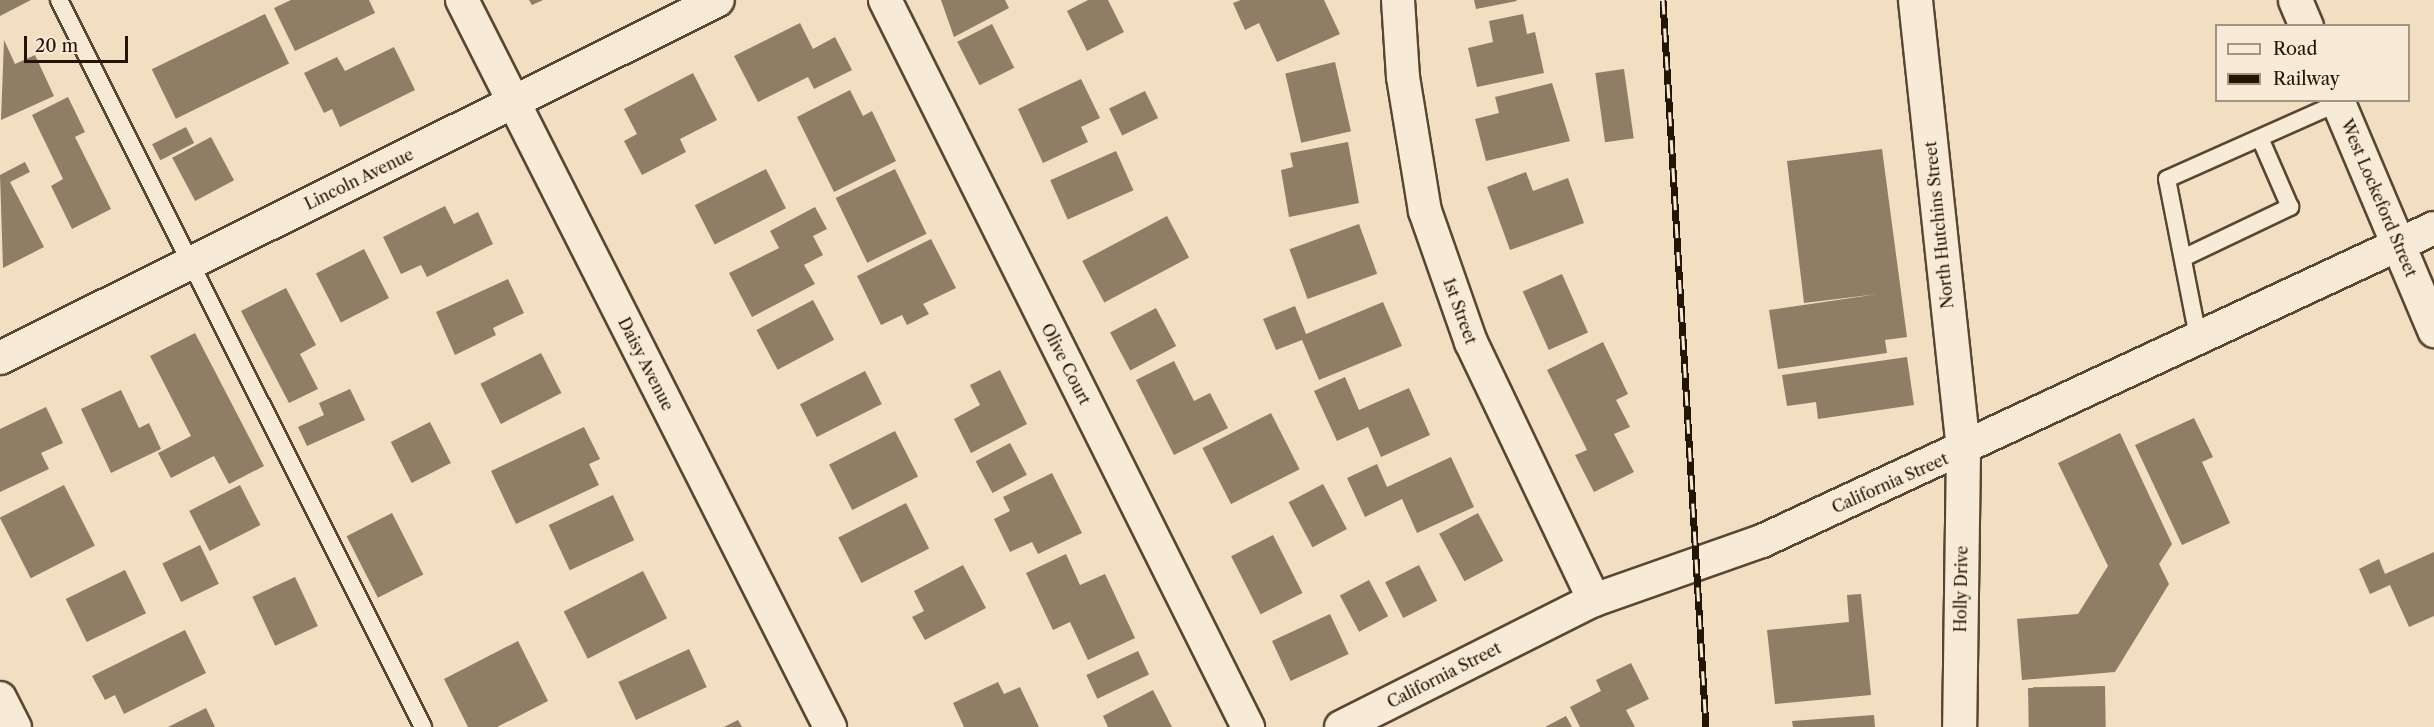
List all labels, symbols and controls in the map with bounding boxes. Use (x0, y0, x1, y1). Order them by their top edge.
scale bar (27, 24, 130, 62)
legend (2215, 24, 2410, 102)
text: 20 m (35, 35, 78, 57)
text: Road (2273, 38, 2318, 60)
text: Railway (2273, 68, 2340, 90)
street label: West Lockeford Street (2337, 116, 2421, 280)
street label: North Hutchins Street (1921, 140, 1957, 310)
street label: Lincoln Avenue (301, 144, 417, 214)
street label: 1st Street (1439, 275, 1481, 347)
street label: Daisy Avenue (614, 314, 678, 414)
street label: Olive Court (1037, 320, 1095, 408)
street label: California Street (1829, 449, 1951, 517)
street label: Holly Drive (1951, 545, 1971, 633)
street label: California Street (1384, 638, 1504, 712)

